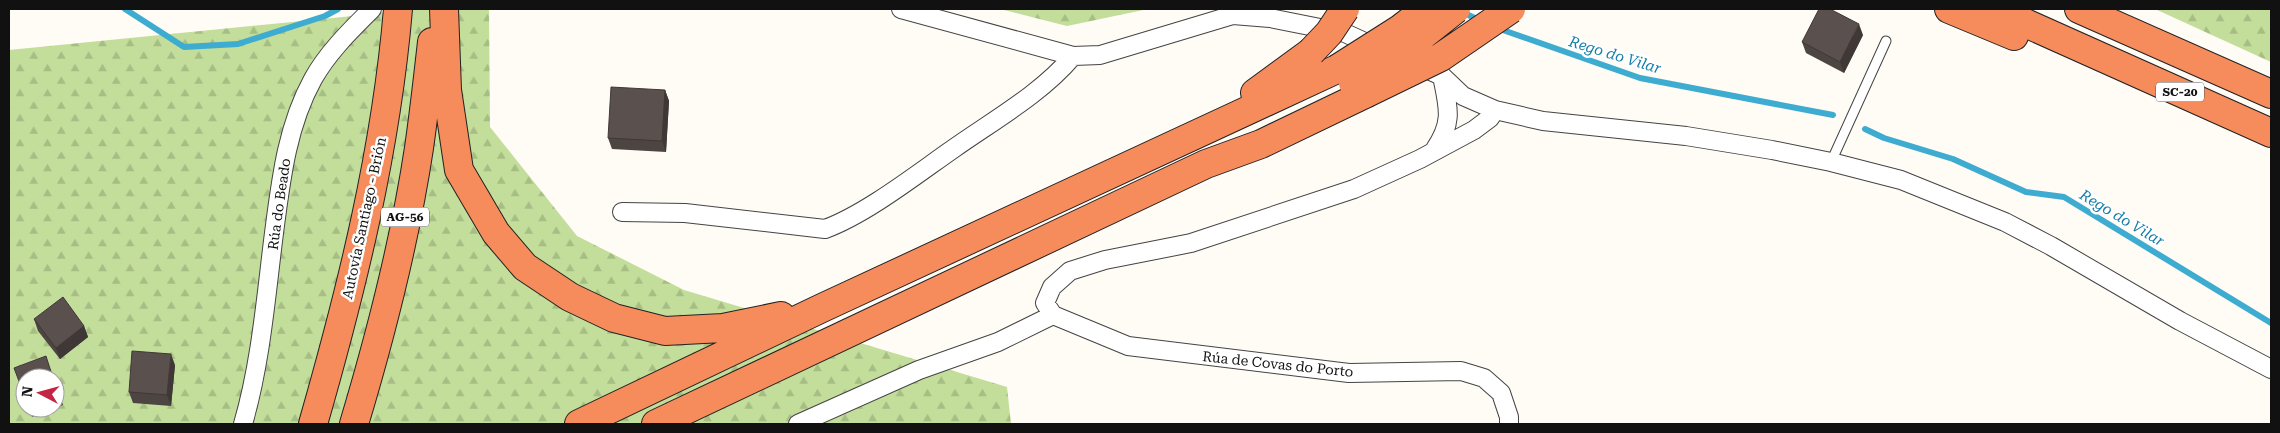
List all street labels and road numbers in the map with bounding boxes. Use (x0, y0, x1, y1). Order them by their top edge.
road number: SC-20 (2156, 82, 2204, 101)
street label: Autovía Santiago - Brión (339, 136, 389, 300)
street label: Rúa do Beado (265, 157, 293, 251)
road number: AG-56 (381, 208, 429, 226)
street label: Rúa de Covas do Porto (1202, 348, 1354, 380)

